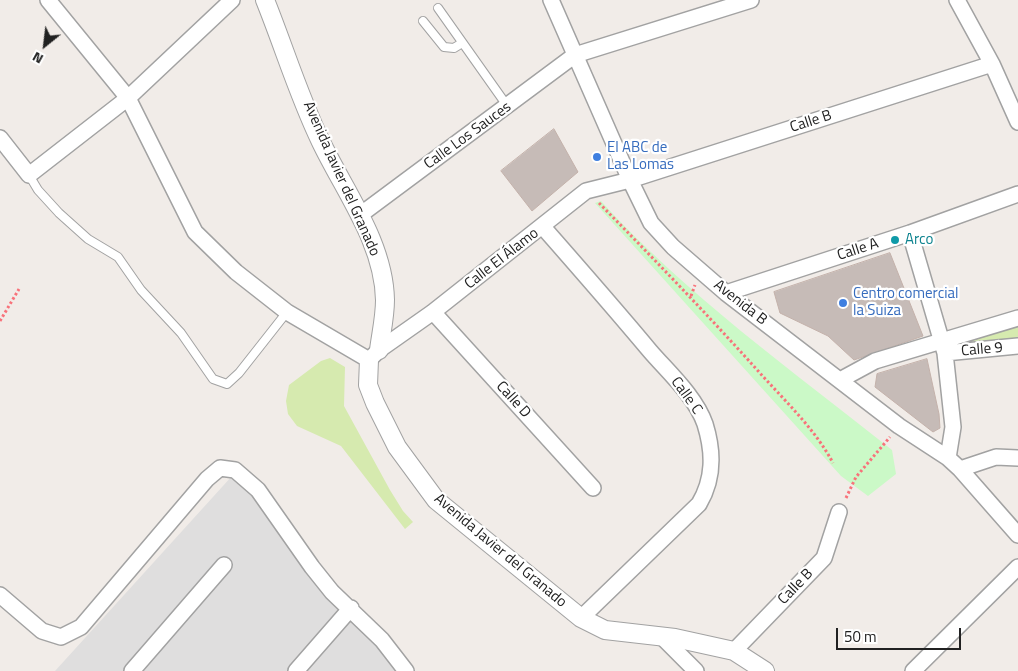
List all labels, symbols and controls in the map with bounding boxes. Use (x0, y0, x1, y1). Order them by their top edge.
north arrow (20, 20, 70, 70)
text: N (28, 47, 47, 70)
street label: Calle Los Sauces (421, 98, 515, 174)
street label: Avenida Javier del Granado (299, 99, 383, 259)
street label: Calle B (788, 107, 834, 137)
place label: El ABC de Las Lomas (607, 139, 674, 174)
marker: El ABC de Las Lomas (591, 151, 603, 163)
street label: Calle El Álamo (461, 225, 543, 293)
place label: Arco (905, 231, 933, 249)
marker: Arco (889, 234, 901, 246)
street label: Calle A (835, 235, 881, 265)
street label: Avenida B (710, 277, 770, 329)
place label: Centro comercial la Suiza (853, 285, 958, 320)
marker: Centro comercial la Suiza (837, 297, 849, 309)
street label: Calle 9 (960, 339, 1004, 361)
street label: Calle C (666, 374, 706, 418)
street label: Calle D (492, 378, 534, 422)
street label: Avenida Javier del Granado (430, 490, 570, 612)
street label: Calle B (775, 565, 817, 609)
scale bar (838, 618, 963, 650)
text: 50 m (844, 625, 877, 648)

